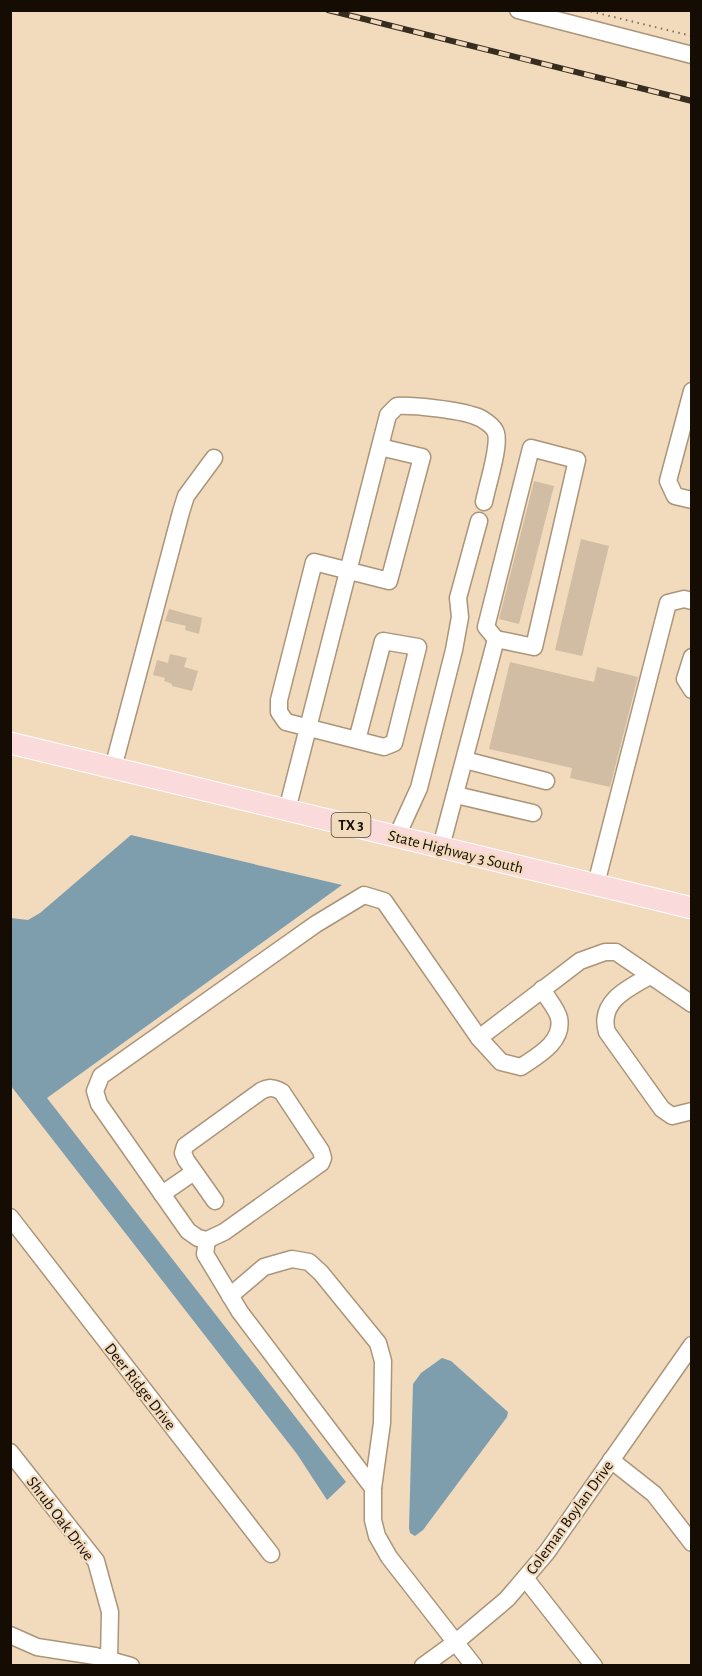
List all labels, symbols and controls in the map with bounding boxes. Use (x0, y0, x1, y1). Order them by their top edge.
road number: TX 3 (332, 813, 370, 837)
street label: State Highway 3 South (386, 827, 525, 877)
street label: Deer Ridge Drive (102, 1340, 179, 1433)
street label: Coleman Boylan Drive (523, 1458, 617, 1578)
street label: Shrub Oak Drive (24, 1474, 97, 1564)

